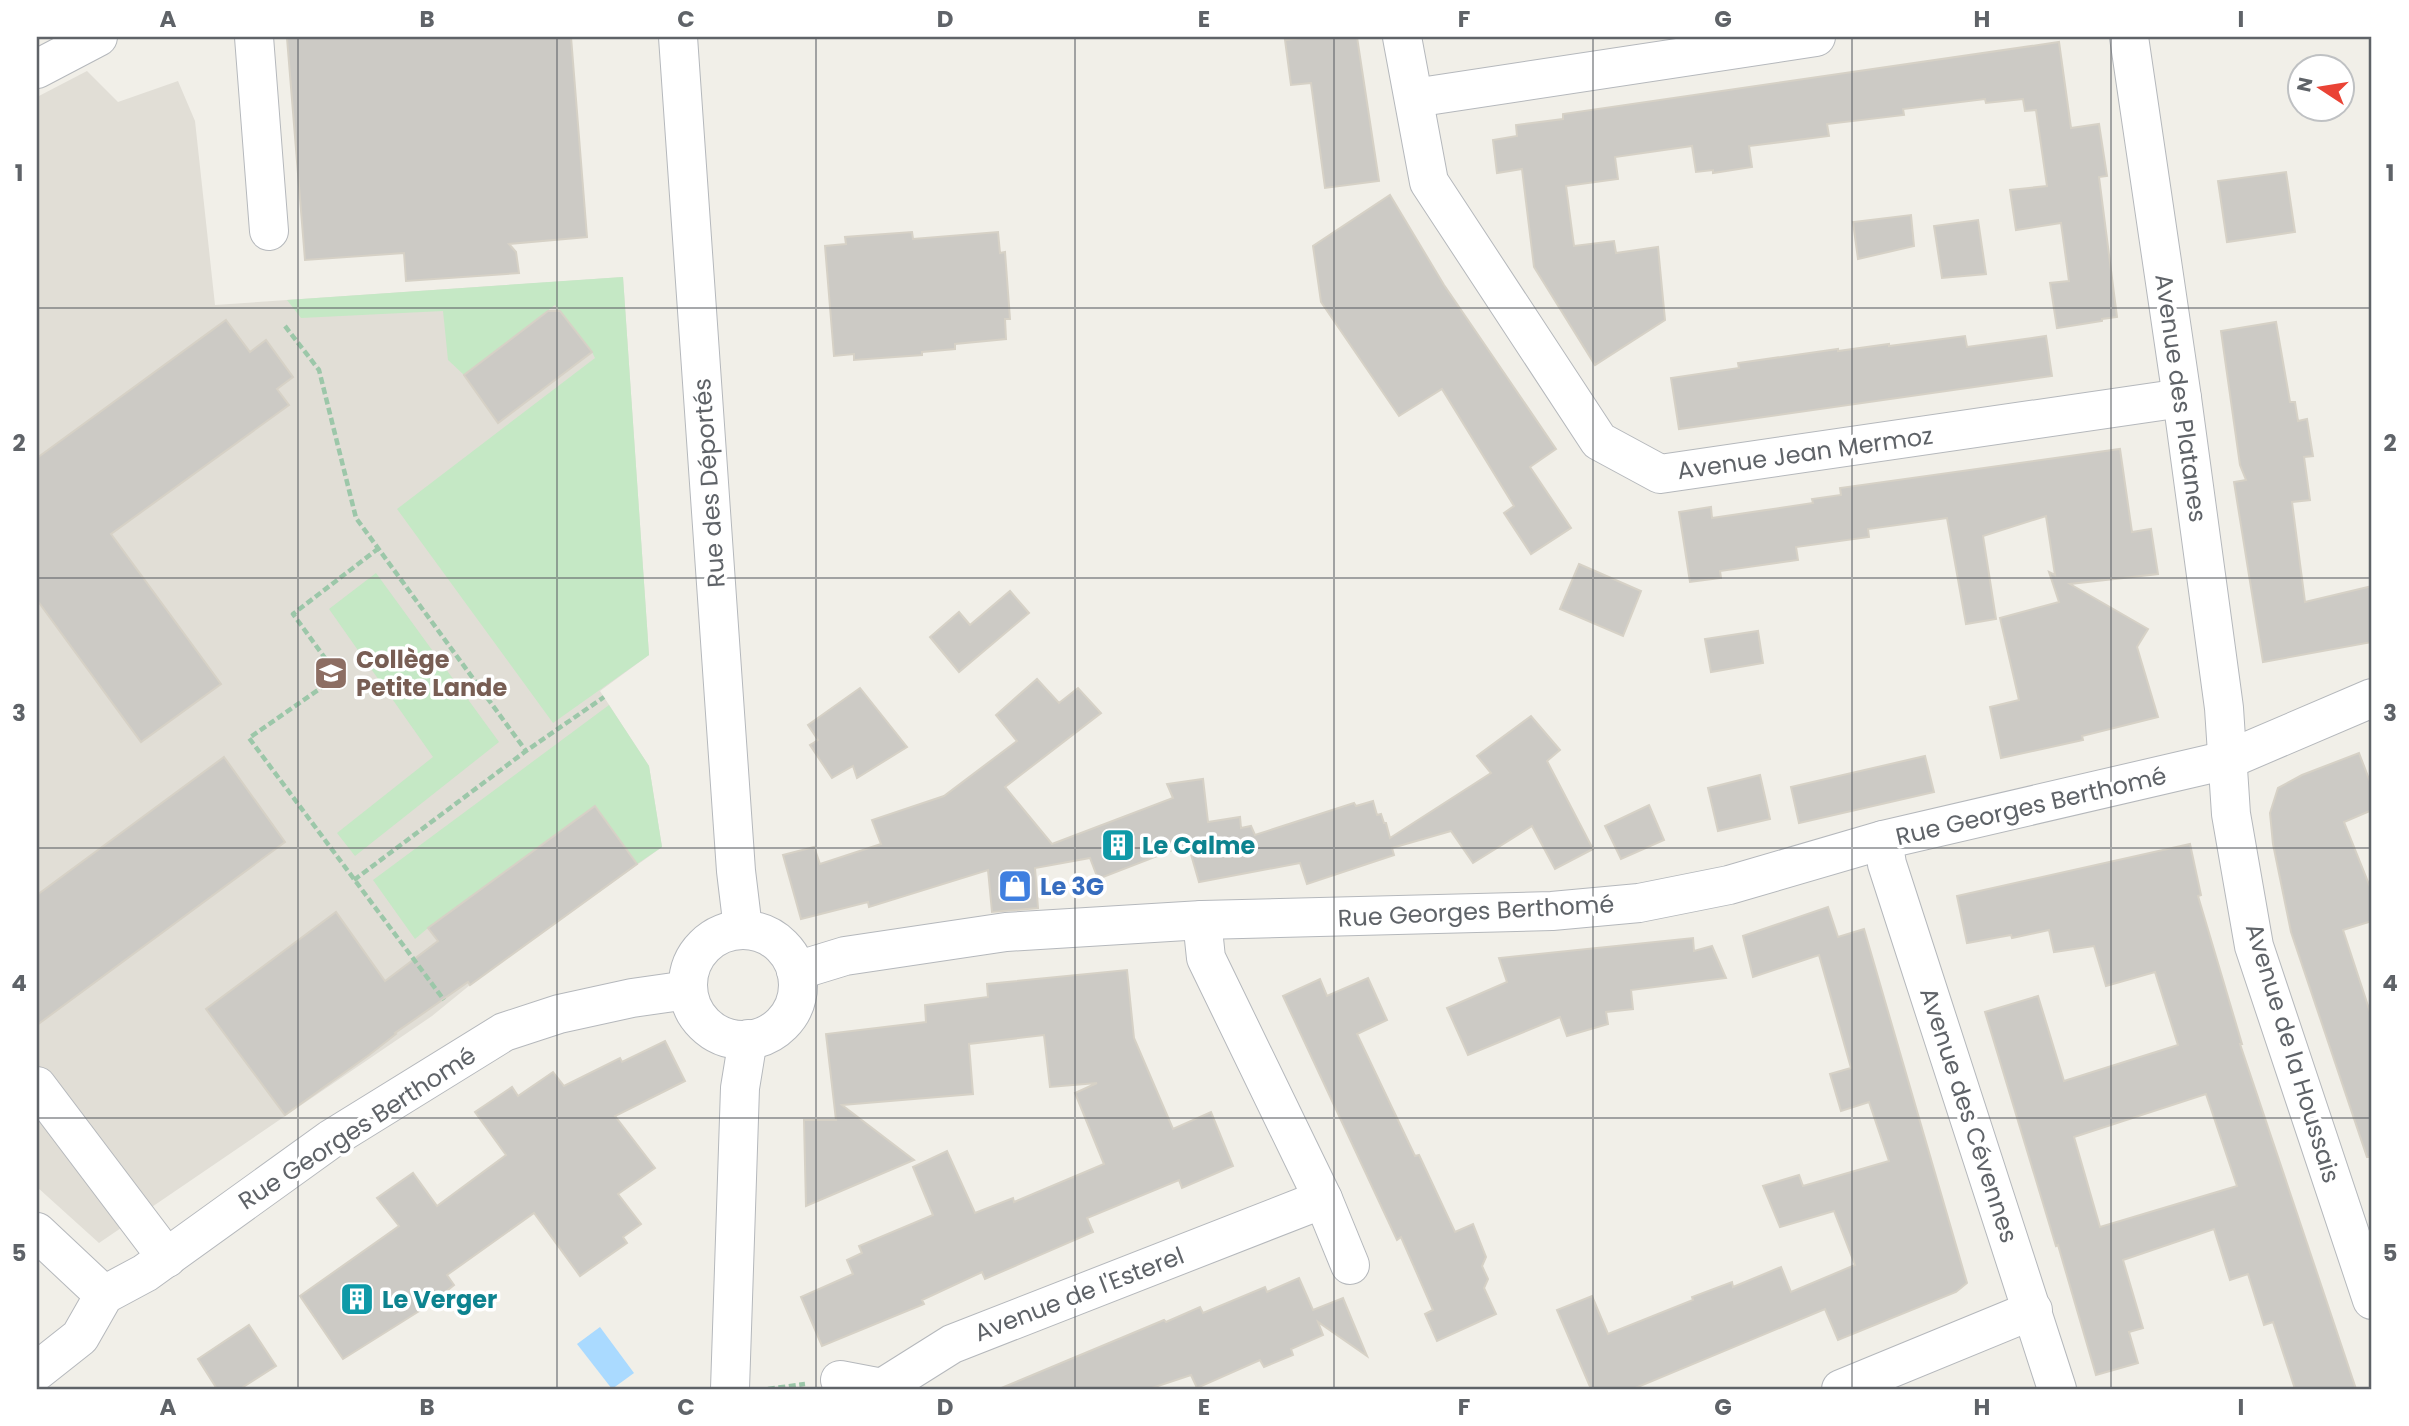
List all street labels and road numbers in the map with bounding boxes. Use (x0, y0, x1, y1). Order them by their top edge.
street label: Avenue des Platanes (2147, 272, 2215, 524)
street label: Rue des Déportés (685, 377, 733, 589)
street label: Avenue Jean Mermoz (1675, 419, 1935, 487)
street label: Rue Georges Berthomé (1892, 759, 2170, 853)
street label: Rue Georges Berthomé (1337, 887, 1615, 935)
street label: Avenue de la Houssais (2238, 919, 2348, 1187)
street label: Avenue des Cévennes (1912, 983, 2026, 1247)
street label: Rue Georges Berthomé (232, 1039, 482, 1217)
street label: Avenue de l'Esterel (969, 1239, 1189, 1349)

